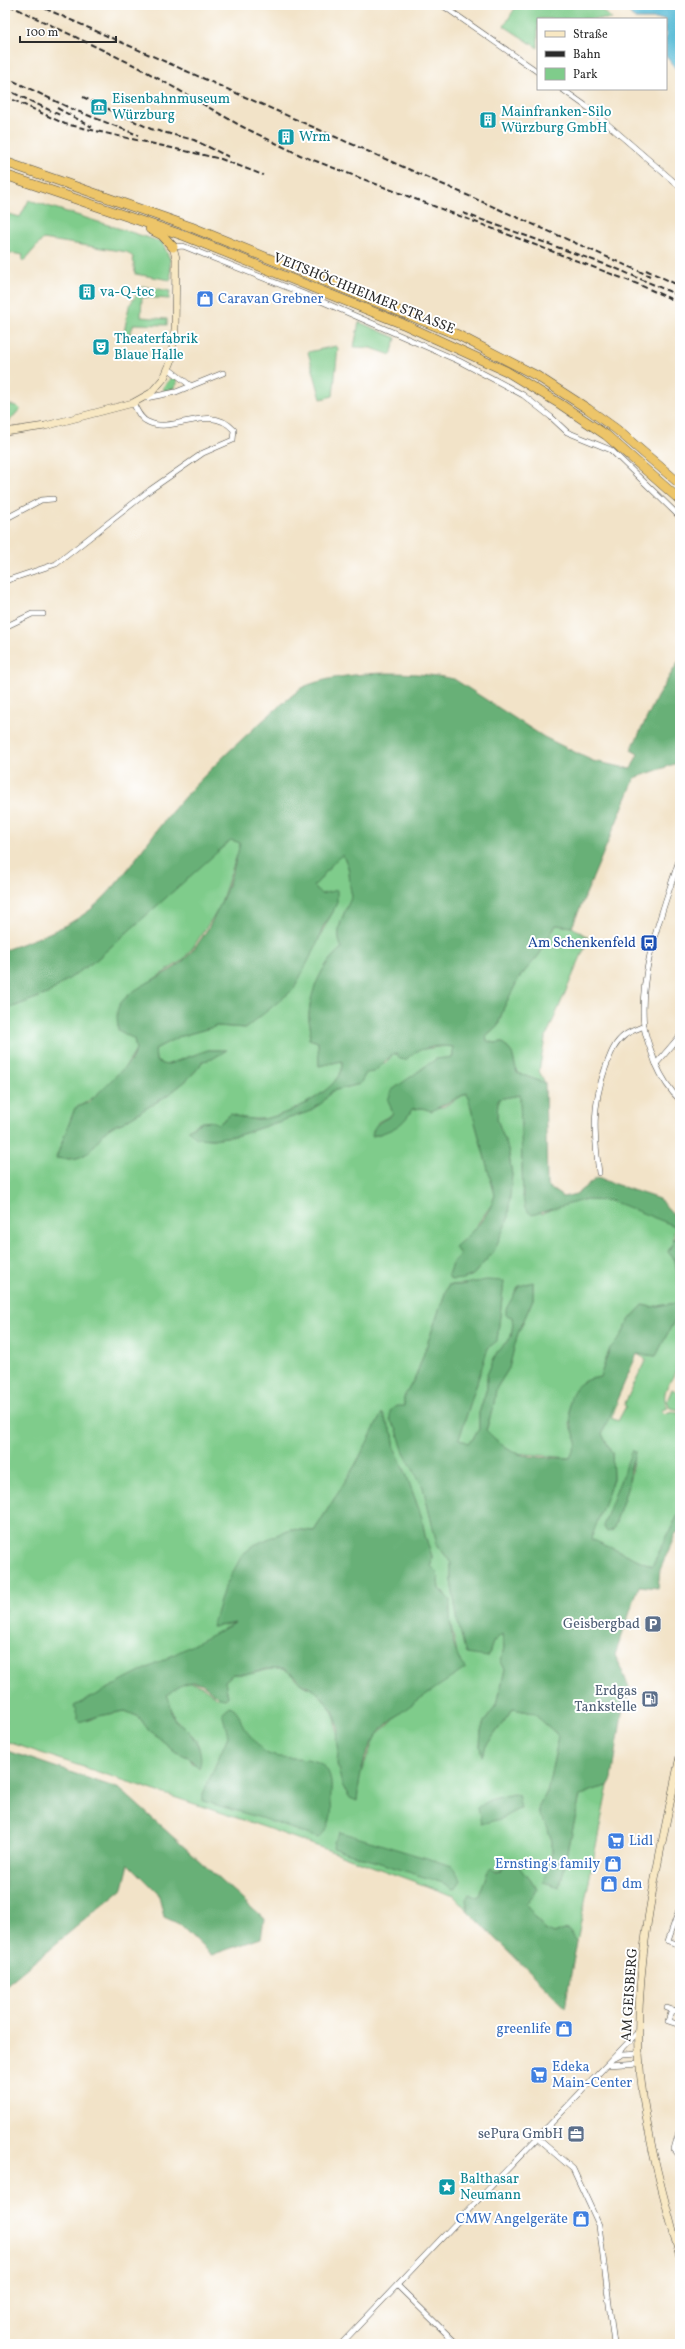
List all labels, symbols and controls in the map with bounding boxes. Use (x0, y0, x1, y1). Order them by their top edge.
scale bar (20, 18, 116, 44)
legend (537, 18, 667, 90)
text: 100 m (26, 25, 59, 41)
text: Straße (573, 27, 608, 43)
text: Bahn (573, 47, 601, 63)
text: Park (573, 67, 598, 83)
place label: Eisenbahnmuseum Würzburg (112, 90, 230, 125)
museum icon: Eisenbahnmuseum Würzburg (89, 97, 109, 117)
place label: Mainfranken-Silo Würzburg GmbH (501, 103, 611, 138)
building icon: Mainfranken-Silo Würzburg GmbH (478, 110, 498, 130)
building icon: Wrm (276, 127, 296, 147)
place label: Wrm (299, 128, 331, 147)
street label: VEITSHÖCHHEIMER STRASSE (270, 249, 458, 339)
building icon: va-Q-tec (77, 282, 97, 302)
place label: va-Q-tec (100, 283, 154, 302)
shop icon: Caravan Grebner (195, 289, 215, 309)
place label: Caravan Grebner (218, 290, 323, 309)
place label: Theaterfabrik Blaue Halle (114, 330, 198, 365)
theatre icon: Theaterfabrik Blaue Halle (91, 337, 111, 357)
bus stop icon: Am Schenkenfeld (639, 933, 659, 953)
place label: Am Schenkenfeld (528, 934, 636, 953)
parking icon: Geisbergbad (643, 1614, 663, 1634)
place label: Geisbergbad (563, 1615, 640, 1634)
place label: Erdgas Tankstelle (574, 1682, 637, 1717)
fuel station icon: Erdgas Tankstelle (640, 1689, 660, 1709)
supermarket icon: Lidl (606, 1831, 626, 1851)
place label: Lidl (629, 1832, 653, 1851)
shop icon: Ernsting's family (603, 1854, 623, 1874)
place label: Ernsting's family (495, 1855, 600, 1874)
shop icon: dm (599, 1874, 619, 1894)
place label: dm (622, 1875, 642, 1894)
street label: AM GEISBERG (617, 1947, 643, 2043)
shop icon: greenlife (554, 2019, 574, 2039)
place label: greenlife (497, 2020, 551, 2039)
place label: Edeka Main-Center (552, 2058, 632, 2093)
supermarket icon: Edeka Main-Center (529, 2065, 549, 2085)
office icon: sePura GmbH (566, 2124, 586, 2144)
place label: sePura GmbH (478, 2125, 563, 2144)
place label: Balthasar Neumann (460, 2170, 521, 2205)
place icon: Balthasar Neumann (437, 2177, 457, 2197)
shop icon: CMW Angelgeräte (571, 2209, 591, 2229)
place label: CMW Angelgeräte (456, 2210, 568, 2229)

